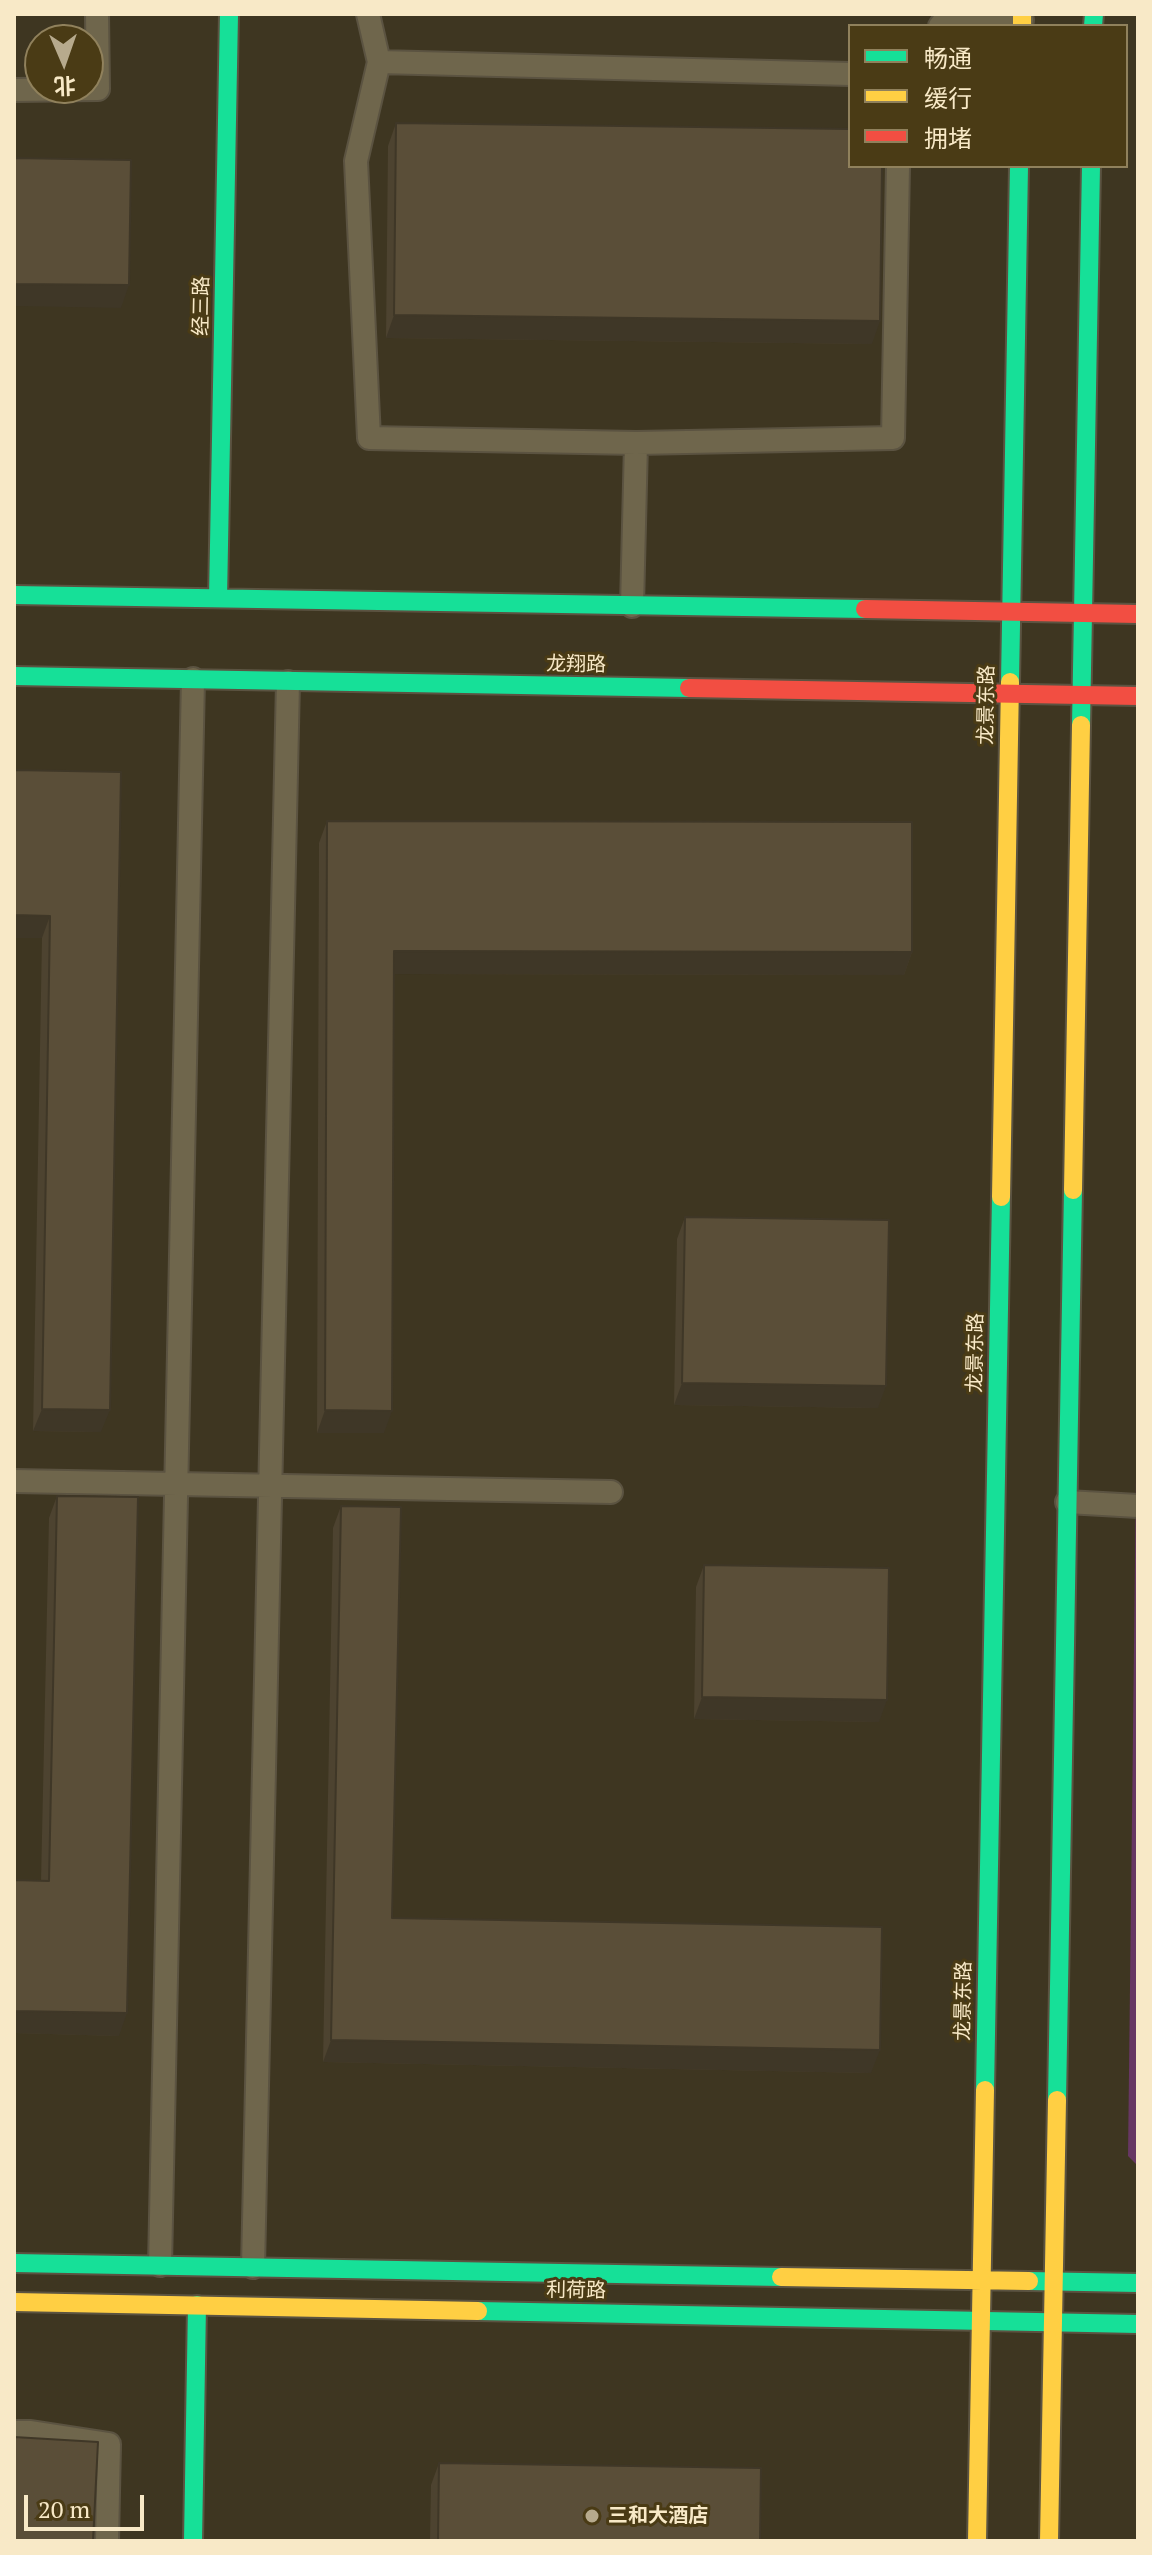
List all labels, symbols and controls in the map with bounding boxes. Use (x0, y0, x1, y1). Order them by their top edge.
north arrow (24, 24, 104, 104)
legend (848, 24, 1128, 168)
text: 畅通 (924, 42, 972, 74)
text: 北 (53, 72, 76, 101)
text: 缓行 (924, 82, 972, 114)
text: 拥堵 (924, 122, 972, 154)
street label: 经三路 (189, 276, 215, 336)
street label: 龙翔路 (546, 652, 606, 678)
street label: 龙景东路 (974, 665, 1000, 745)
street label: 龙景东路 (963, 1313, 989, 1393)
street label: 龙景东路 (951, 1961, 977, 2041)
street label: 利荷路 (546, 2278, 606, 2304)
scale bar (28, 2479, 148, 2529)
text: 20 m (38, 2493, 90, 2525)
place label: 三和大酒店 (608, 2504, 708, 2528)
marker: 三和大酒店 (583, 2507, 601, 2525)

